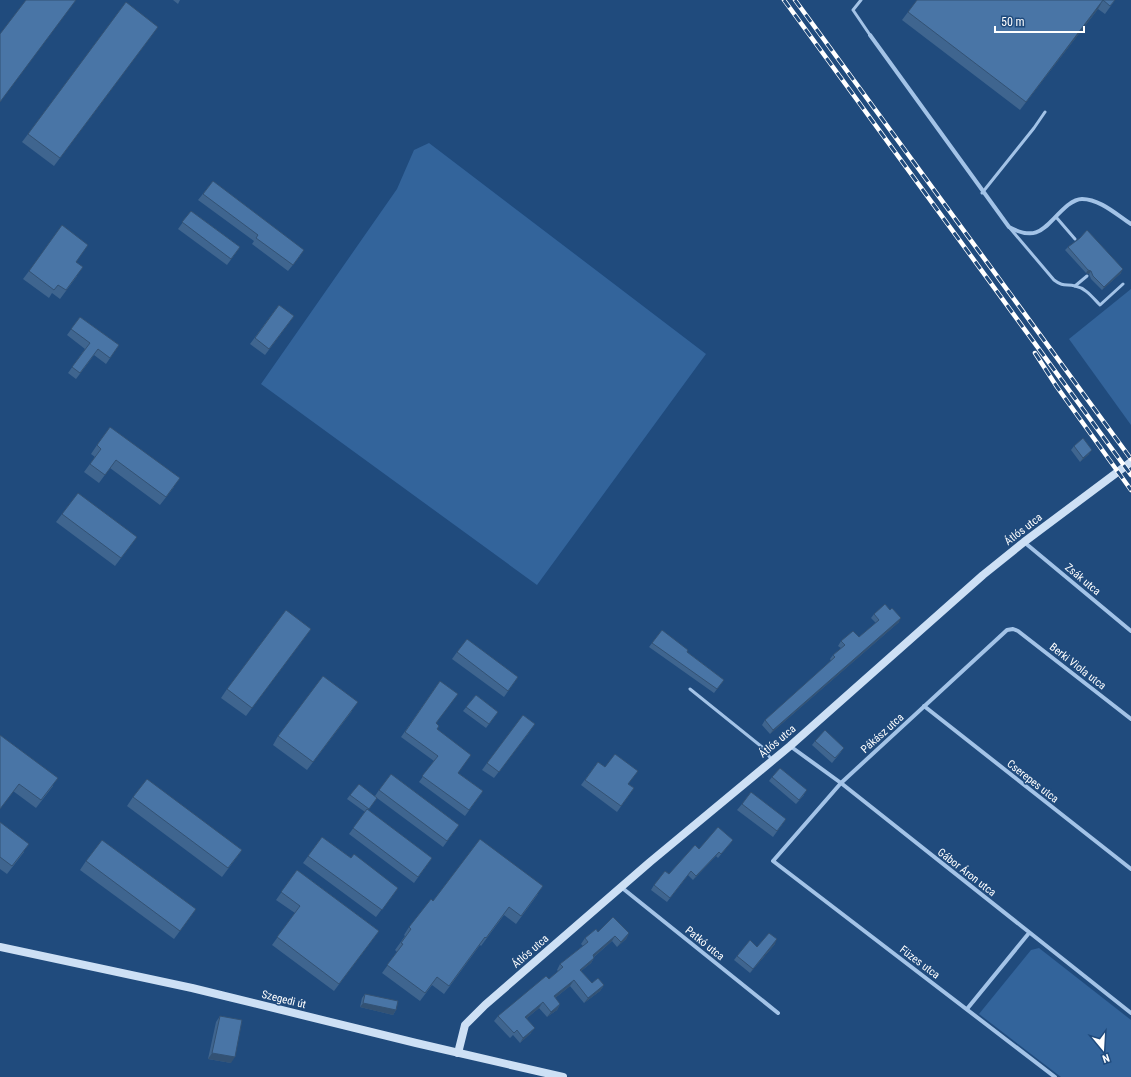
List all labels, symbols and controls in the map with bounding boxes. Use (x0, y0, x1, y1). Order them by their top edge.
scale bar (995, 8, 1084, 34)
text: 50 m (1001, 15, 1025, 29)
street label: Átlós utca (1002, 511, 1045, 548)
street label: Zsák utca (1062, 561, 1103, 598)
street label: Berki Viola utca (1047, 640, 1108, 692)
street label: Pákász utca (858, 711, 906, 756)
street label: Átlós utca (756, 722, 798, 761)
street label: Cserepes utca (1004, 757, 1061, 806)
street label: Gábor Áron utca (935, 846, 998, 899)
street label: Patkó utca (683, 924, 727, 963)
street label: Átlós utca (509, 932, 551, 971)
street label: Füzes utca (897, 943, 942, 982)
street label: Szegedi út (260, 988, 307, 1011)
north arrow (1083, 1029, 1123, 1069)
text: N (1100, 1051, 1111, 1065)

